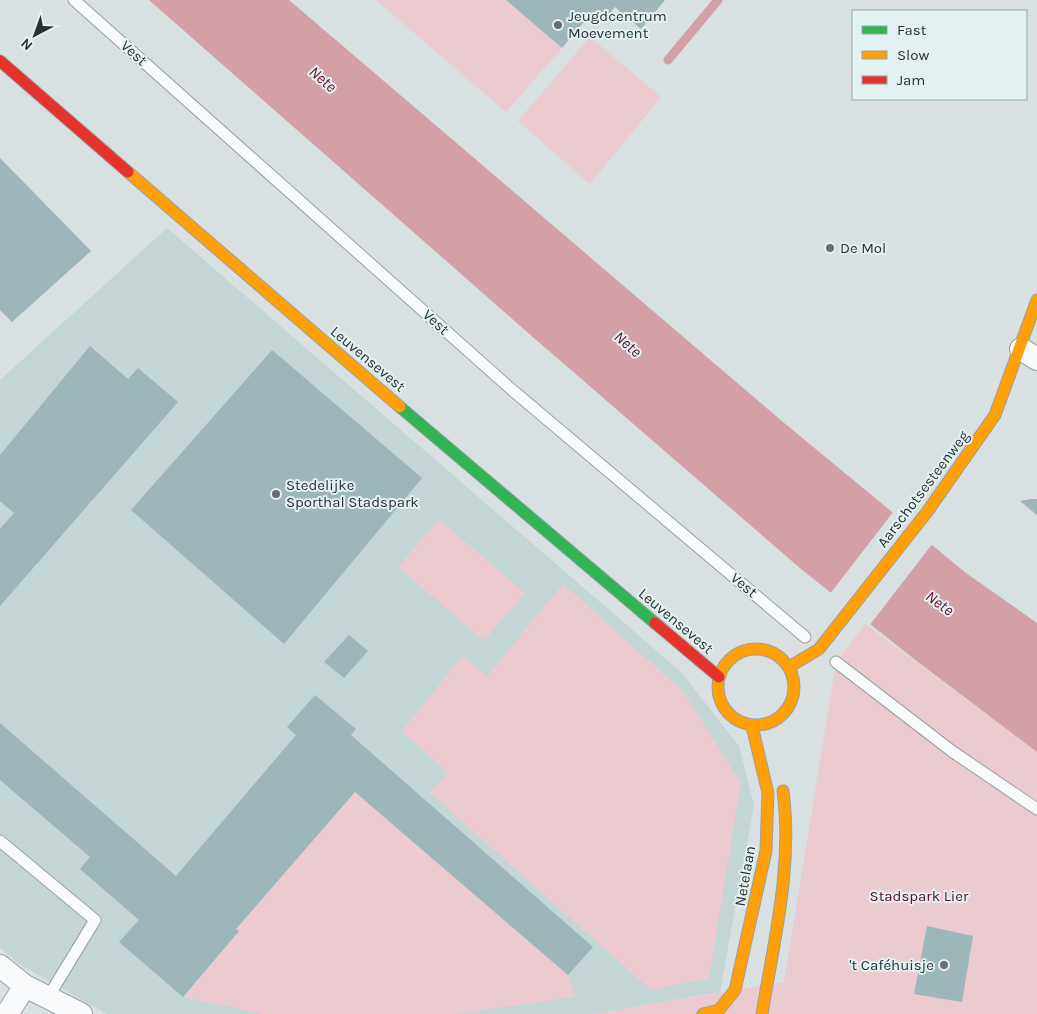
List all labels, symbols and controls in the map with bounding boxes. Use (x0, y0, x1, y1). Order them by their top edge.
place label: Jeugdcentrum Moevement (568, 7, 667, 42)
north arrow (10, 10, 60, 60)
legend (852, 10, 1027, 100)
marker: Jeugdcentrum Moevement (552, 19, 564, 31)
text: Fast (897, 21, 927, 39)
text: N (17, 35, 36, 54)
street label: Vest (117, 37, 151, 70)
text: Slow (897, 46, 929, 64)
water label: Nete (305, 62, 341, 96)
text: Jam (897, 71, 925, 89)
place label: De Mol (840, 239, 886, 257)
marker: De Mol (824, 242, 836, 254)
street label: Vest (419, 306, 453, 339)
street label: Leuvensevest (327, 322, 409, 396)
water label: Nete (610, 327, 646, 361)
street label: Aarschotsesteenweg (873, 427, 973, 551)
place label: Stedelijke Sporthal Stadspark (286, 476, 419, 511)
marker: Stedelijke Sporthal Stadspark (270, 488, 282, 500)
street label: Vest (727, 569, 761, 602)
street label: Leuvensevest (635, 584, 717, 658)
water label: Nete (922, 586, 958, 620)
street label: Netelaan (731, 844, 759, 908)
park label: Stadspark Lier (870, 887, 969, 905)
place label: 't Caféhuisje (850, 956, 934, 974)
marker: 't Caféhuisje (938, 959, 950, 971)

